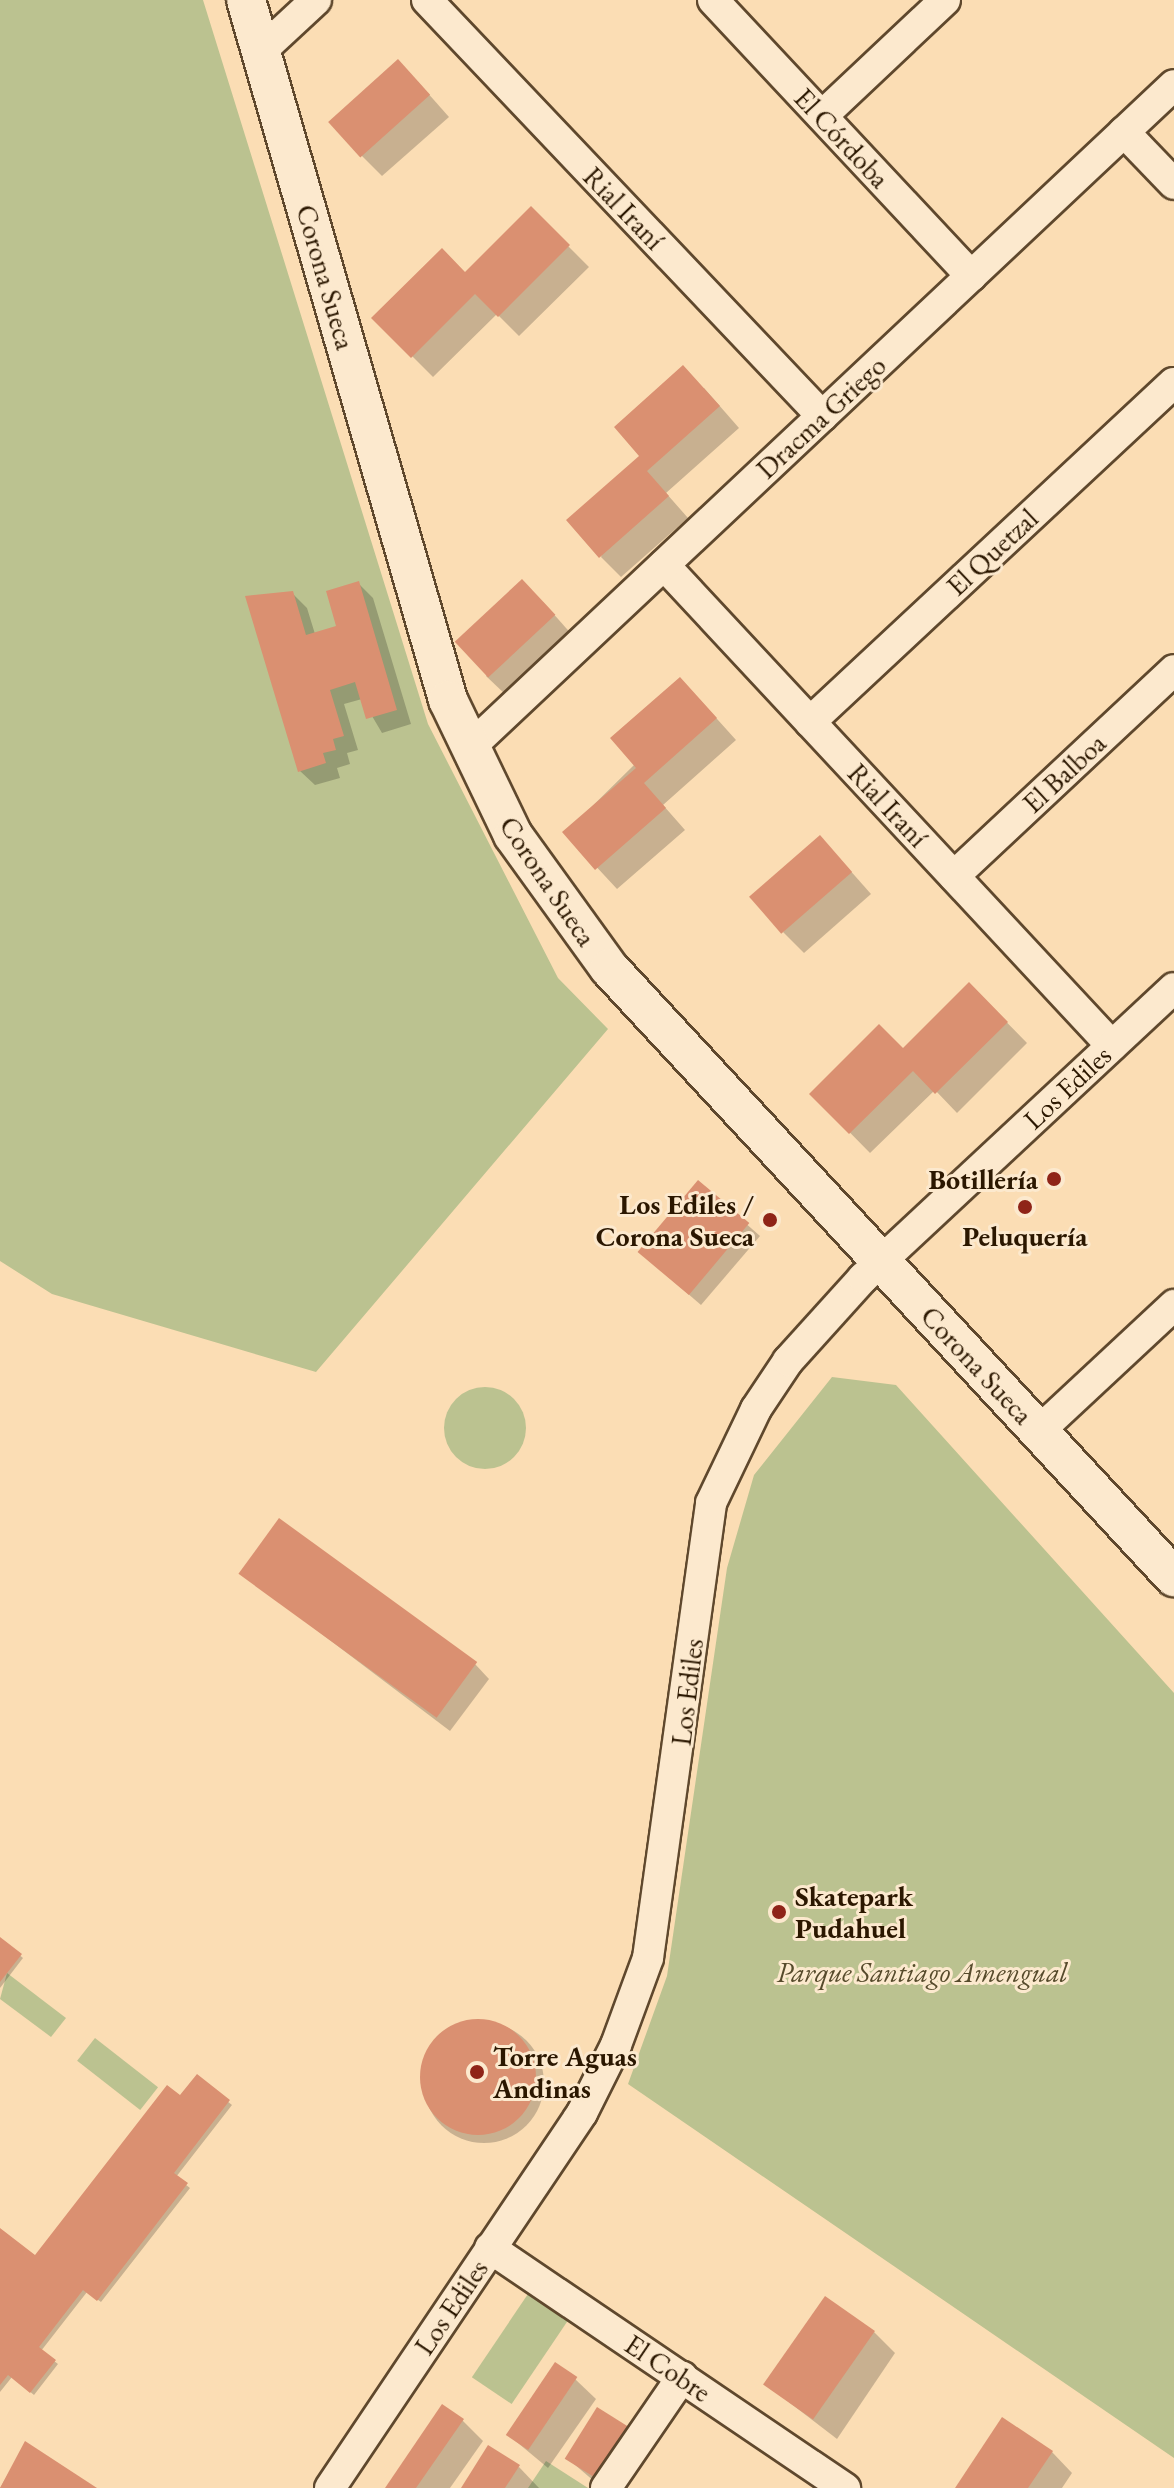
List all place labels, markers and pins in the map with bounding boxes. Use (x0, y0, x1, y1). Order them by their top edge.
place label: Botillería (929, 1162, 1038, 1196)
marker: Botillería (1045, 1170, 1063, 1188)
place label: Los Ediles / Corona Sueca (596, 1187, 754, 1253)
marker: Peluquería (1016, 1198, 1034, 1216)
marker: Los Ediles / Corona Sueca (761, 1211, 779, 1229)
place label: Peluquería (962, 1219, 1088, 1253)
place label: Skatepark Pudahuel (795, 1879, 913, 1945)
marker: Skatepark Pudahuel (770, 1903, 788, 1921)
place label: Torre Aguas Andinas (493, 2039, 637, 2105)
marker: Torre Aguas Andinas (468, 2063, 486, 2081)

